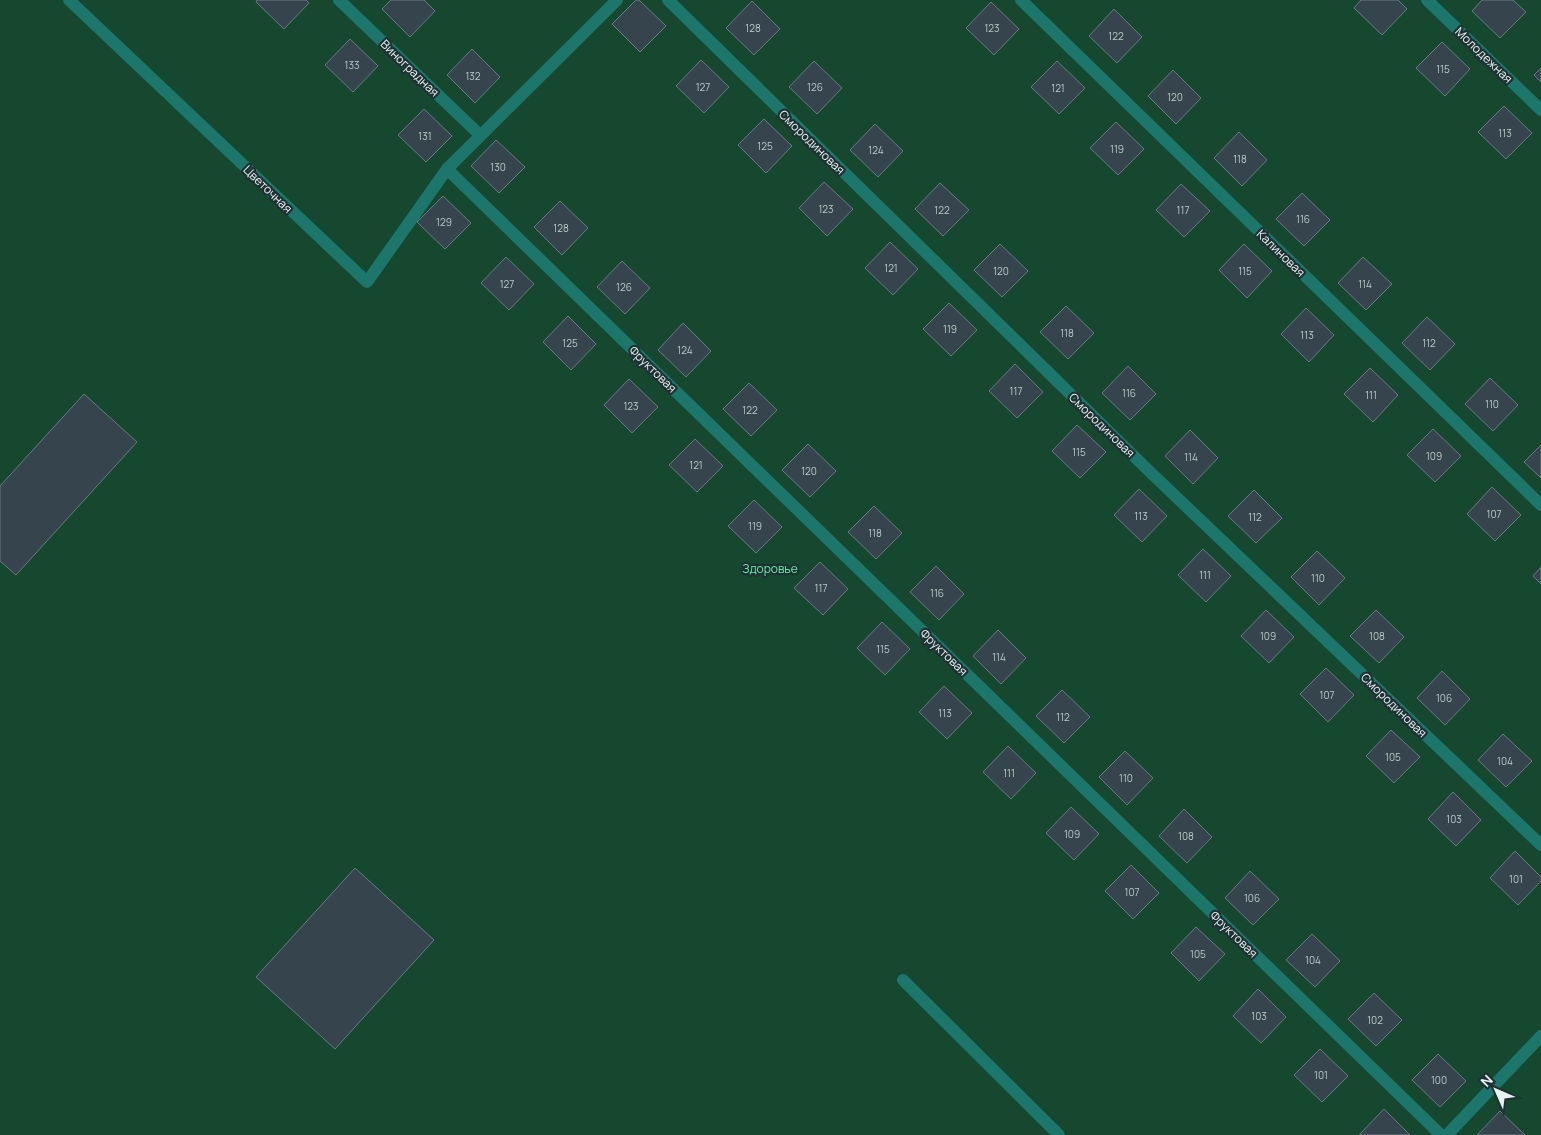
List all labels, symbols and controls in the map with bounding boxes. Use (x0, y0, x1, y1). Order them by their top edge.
house number: 128 (745, 21, 761, 35)
house number: 123 (984, 21, 1000, 35)
street label: Молодежная (1452, 23, 1516, 87)
house number: 122 (1108, 29, 1124, 43)
street label: Виноградная (377, 36, 443, 100)
house number: 133 (345, 58, 359, 72)
house number: 115 (1436, 62, 1450, 76)
house number: 132 (465, 69, 481, 83)
house number: 127 (696, 80, 710, 94)
house number: 126 (807, 80, 823, 94)
house number: 121 (1051, 81, 1065, 95)
house number: 120 (1167, 90, 1183, 104)
street label: Смородиновая (775, 106, 849, 178)
house number: 113 (1498, 126, 1512, 140)
house number: 131 (418, 129, 432, 143)
house number: 125 (757, 139, 773, 153)
house number: 119 (1110, 142, 1124, 156)
house number: 124 (868, 143, 884, 157)
house number: 118 (1233, 152, 1247, 166)
house number: 130 (490, 160, 506, 174)
street label: Цветочная (240, 161, 296, 217)
house number: 123 (818, 202, 834, 216)
house number: 122 (934, 203, 950, 217)
house number: 117 (1177, 203, 1189, 217)
house number: 116 (1296, 212, 1310, 226)
house number: 129 (436, 215, 452, 229)
house number: 128 (553, 221, 569, 235)
street label: Калиновая (1253, 226, 1309, 280)
house number: 121 (884, 261, 898, 275)
house number: 120 (993, 264, 1009, 278)
house number: 115 (1238, 264, 1252, 278)
house number: 127 (500, 277, 514, 291)
house number: 114 (1358, 277, 1372, 291)
house number: 126 (616, 280, 632, 294)
house number: 119 (943, 322, 957, 336)
house number: 118 (1060, 326, 1074, 340)
house number: 113 (1300, 328, 1314, 342)
house number: 125 (562, 336, 578, 350)
house number: 112 (1422, 336, 1436, 350)
street label: Фруктовая (625, 342, 681, 396)
house number: 124 (677, 343, 693, 357)
house number: 117 (1010, 384, 1022, 398)
house number: 116 (1122, 386, 1136, 400)
house number: 111 (1365, 388, 1377, 402)
street label: Смородиновая (1065, 389, 1139, 461)
house number: 110 (1485, 397, 1499, 411)
house number: 123 (623, 399, 639, 413)
house number: 122 (742, 403, 758, 417)
house number: 115 (1072, 445, 1086, 459)
house number: 109 (1426, 449, 1442, 463)
house number: 114 (1184, 450, 1198, 464)
house number: 121 (689, 458, 703, 472)
house number: 120 (801, 464, 817, 478)
house number: 107 (1486, 507, 1502, 521)
house number: 113 (1134, 509, 1148, 523)
house number: 112 (1248, 510, 1262, 524)
house number: 119 (748, 519, 762, 533)
house number: 118 (868, 526, 882, 540)
park label: Здоровье (742, 560, 798, 577)
house number: 111 (1199, 568, 1211, 582)
house number: 110 (1311, 571, 1325, 585)
house number: 117 (815, 581, 827, 595)
house number: 116 (930, 586, 944, 600)
street label: Фруктовая (916, 625, 972, 679)
house number: 109 (1260, 629, 1276, 643)
house number: 108 (1369, 629, 1385, 643)
house number: 115 (876, 642, 890, 656)
house number: 114 (992, 650, 1006, 664)
street label: Смородиновая (1357, 669, 1431, 741)
house number: 107 (1319, 688, 1335, 702)
house number: 106 (1436, 691, 1452, 705)
house number: 113 (938, 706, 952, 720)
house number: 112 (1056, 710, 1070, 724)
house number: 105 (1385, 750, 1401, 764)
house number: 104 (1497, 754, 1513, 768)
house number: 111 (1003, 766, 1015, 780)
house number: 110 (1119, 771, 1133, 785)
house number: 103 (1446, 812, 1462, 826)
house number: 109 (1064, 827, 1080, 841)
house number: 108 (1178, 829, 1194, 843)
house number: 101 (1509, 872, 1523, 886)
house number: 107 (1124, 885, 1140, 899)
house number: 106 (1244, 891, 1260, 905)
street label: Фруктовая (1206, 907, 1262, 961)
house number: 105 (1190, 947, 1206, 961)
house number: 104 (1305, 953, 1321, 967)
house number: 103 (1251, 1009, 1267, 1023)
house number: 102 (1367, 1013, 1383, 1027)
north arrow (1471, 1065, 1521, 1115)
house number: 101 (1314, 1068, 1328, 1082)
text: N (1476, 1070, 1497, 1091)
house number: 100 (1431, 1073, 1447, 1087)

